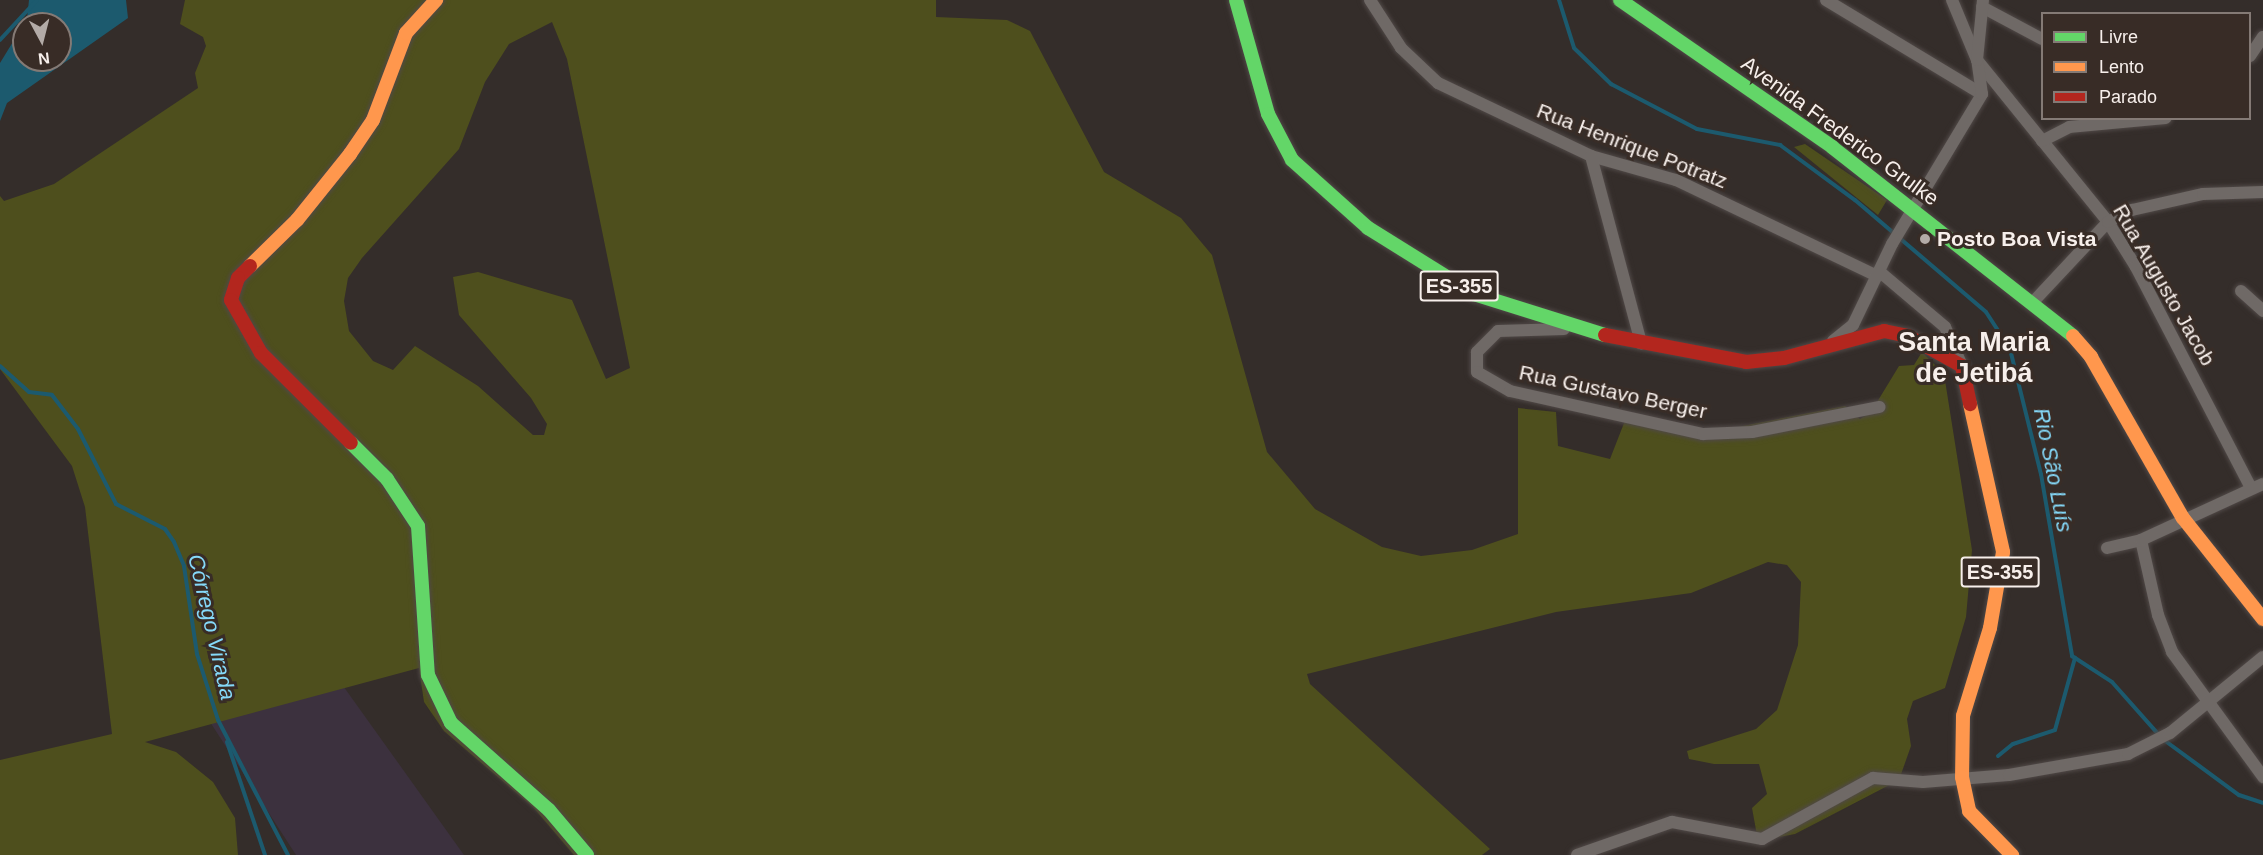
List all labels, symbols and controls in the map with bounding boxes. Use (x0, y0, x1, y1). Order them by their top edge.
north arrow (12, 12, 72, 72)
legend (2041, 12, 2251, 120)
text: Livre (2099, 27, 2138, 47)
text: N (37, 49, 51, 68)
street label: Avenida Frederico Grulke (1736, 51, 1944, 211)
text: Lento (2099, 57, 2144, 77)
text: Parado (2099, 87, 2157, 107)
street label: Rua Henrique Potratz (1533, 98, 1731, 194)
street label: Rua Augusto Jacob (2107, 199, 2221, 371)
place label: Posto Boa Vista (1937, 226, 2096, 252)
marker: Posto Boa Vista (1918, 232, 1932, 246)
road number: ES-355 (1418, 269, 1500, 303)
district label: Santa Maria de Jetibá (1898, 326, 2050, 389)
street label: Rua Gustavo Berger (1517, 360, 1709, 424)
water label: Rio São Luís (2028, 406, 2078, 534)
water label: Córrego Virada (182, 552, 242, 702)
road number: ES-355 (1960, 555, 2040, 589)

